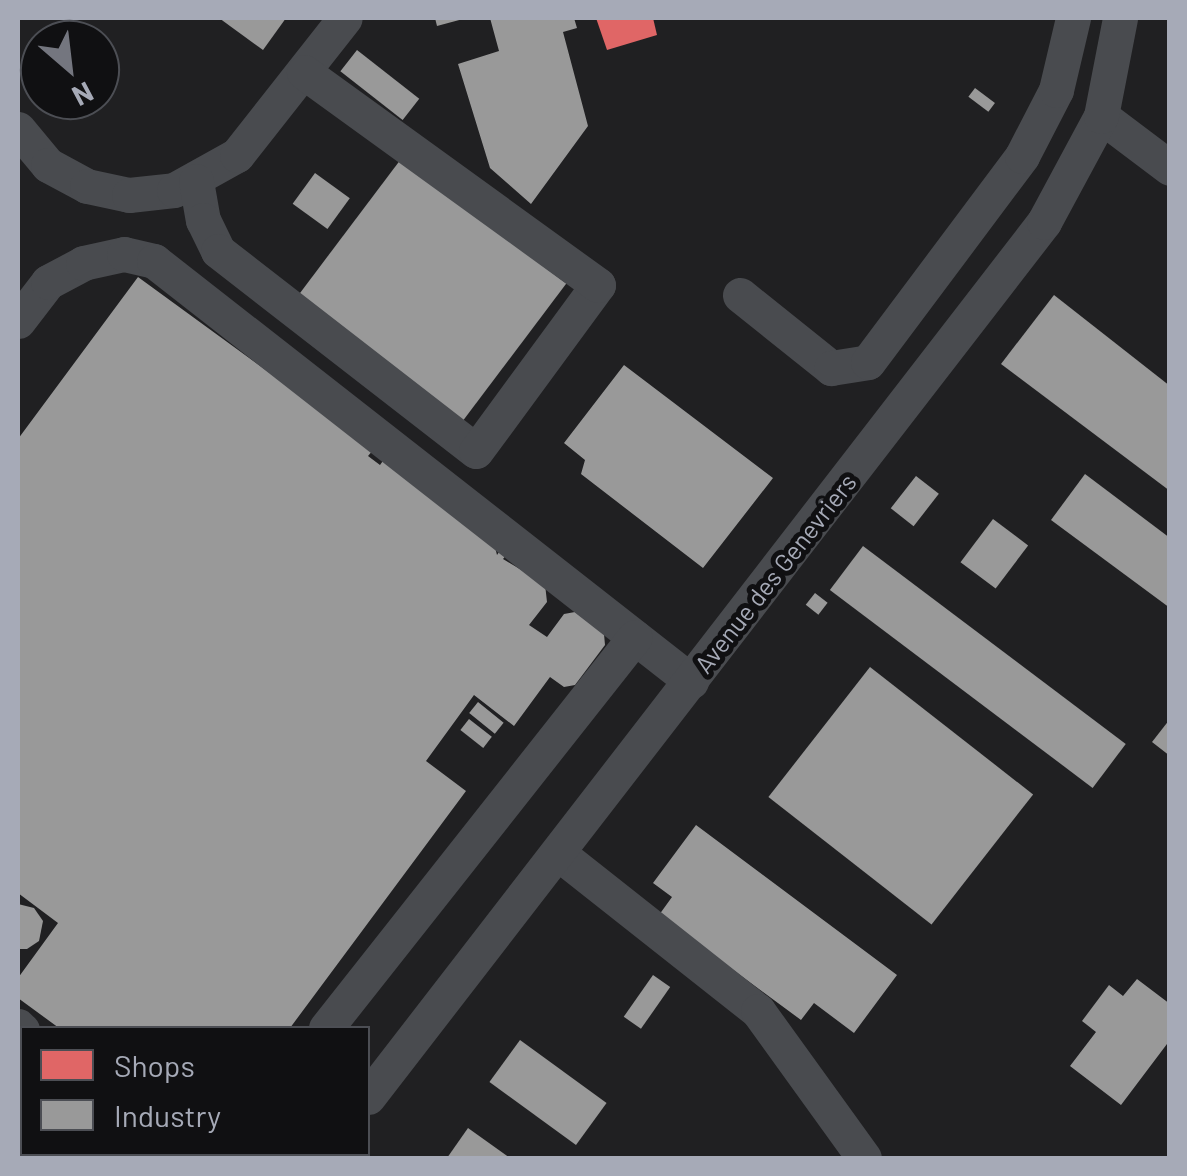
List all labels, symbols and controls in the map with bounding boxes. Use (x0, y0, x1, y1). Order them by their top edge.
north arrow (20, 20, 120, 120)
text: N (67, 75, 99, 114)
street label: Avenue des Genevriers (688, 467, 862, 679)
legend (20, 1026, 370, 1156)
text: Shops (114, 1047, 195, 1083)
text: Industry (114, 1097, 221, 1133)

